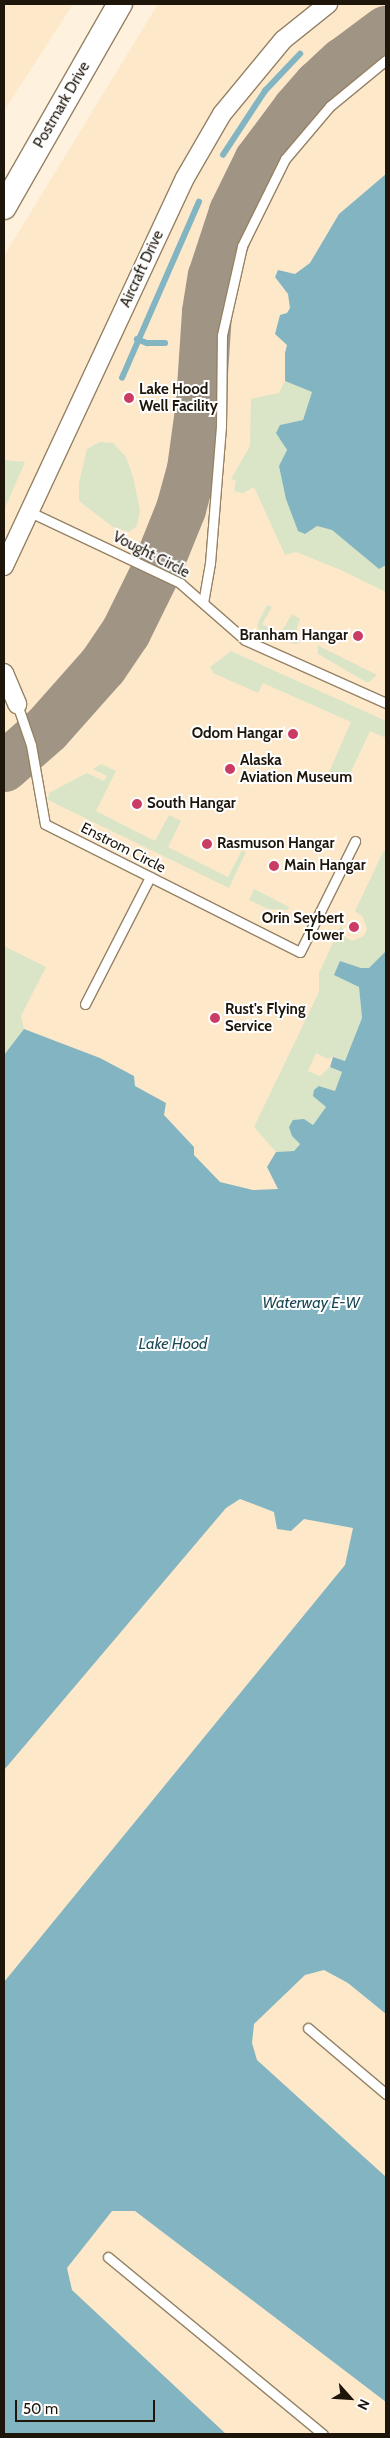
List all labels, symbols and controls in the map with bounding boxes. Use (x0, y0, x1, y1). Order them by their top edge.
street label: Postmark Drive (30, 59, 94, 151)
street label: Aircraft Drive (116, 228, 168, 310)
place label: Lake Hood Well Facility (139, 380, 218, 415)
marker: Lake Hood Well Facility (123, 392, 135, 404)
street label: Vought Circle (110, 528, 192, 582)
place label: Branham Hangar (239, 627, 348, 645)
marker: Branham Hangar (352, 630, 364, 642)
place label: Odom Hangar (192, 725, 283, 743)
marker: Odom Hangar (287, 728, 299, 740)
place label: Alaska Aviation Museum (240, 751, 352, 786)
marker: Alaska Aviation Museum (224, 763, 236, 775)
place label: South Hangar (147, 795, 236, 813)
marker: South Hangar (131, 798, 143, 810)
street label: Enstrom Circle (78, 819, 168, 877)
place label: Rasmuson Hangar (217, 835, 334, 853)
marker: Rasmuson Hangar (201, 838, 213, 850)
place label: Main Hangar (284, 857, 366, 875)
marker: Main Hangar (268, 860, 280, 872)
place label: Orin Seybert Tower (262, 909, 344, 944)
marker: Orin Seybert Tower (348, 921, 360, 933)
place label: Rust's Flying Service (225, 1000, 305, 1035)
marker: Rust's Flying Service (209, 1012, 221, 1024)
water label: Waterway E-W (262, 1293, 360, 1313)
water label: Lake Hood (139, 1334, 207, 1354)
north arrow (325, 2373, 375, 2423)
scale bar (18, 2390, 158, 2422)
text: N (353, 2396, 374, 2413)
text: 50 m (23, 2400, 58, 2418)

